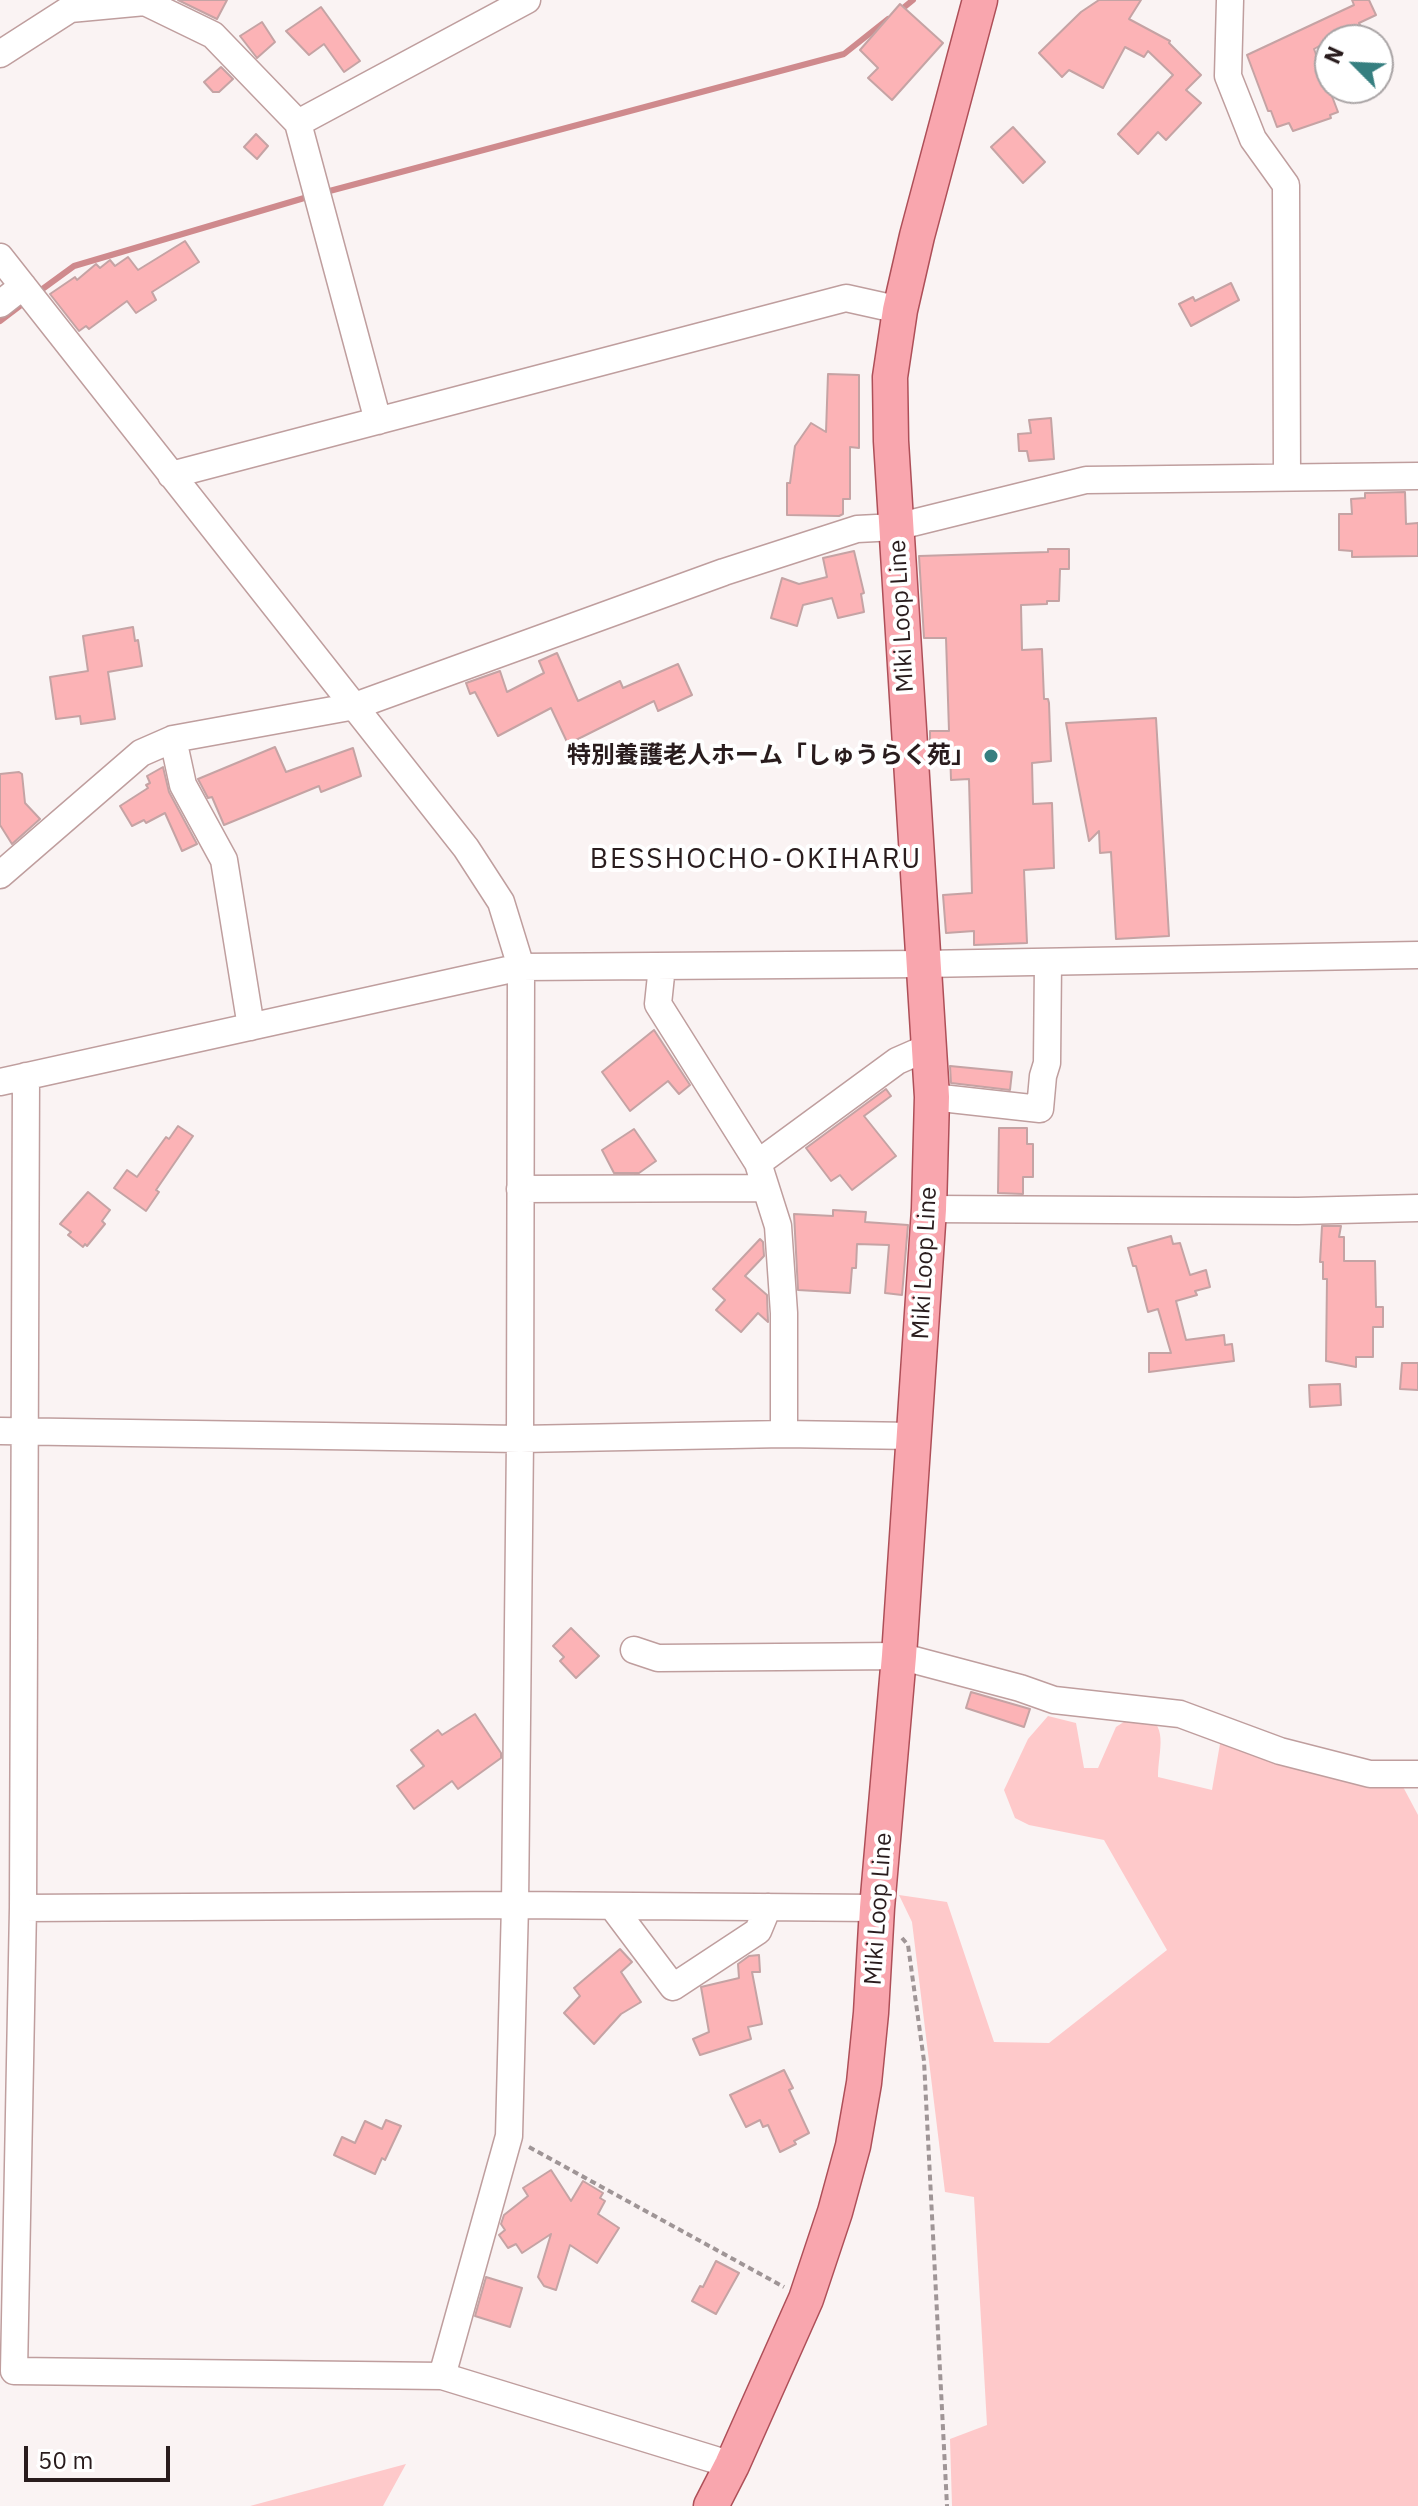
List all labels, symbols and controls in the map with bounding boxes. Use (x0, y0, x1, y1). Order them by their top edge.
north arrow (1314, 24, 1394, 104)
text: N (1317, 42, 1350, 68)
street label: Miki Loop Line (884, 539, 920, 693)
place label: 特別養護老人ホーム「しゅうらく苑」 (567, 742, 975, 770)
marker: 特別養護老人ホーム「しゅうらく苑」 (982, 747, 1000, 765)
district label: BESSHOCHO-OKIHARU (590, 843, 922, 877)
street label: Miki Loop Line (907, 1186, 943, 1340)
street label: Miki Loop Line (859, 1832, 899, 1986)
scale bar (28, 2430, 174, 2480)
text: 50 m (38, 2444, 93, 2476)

